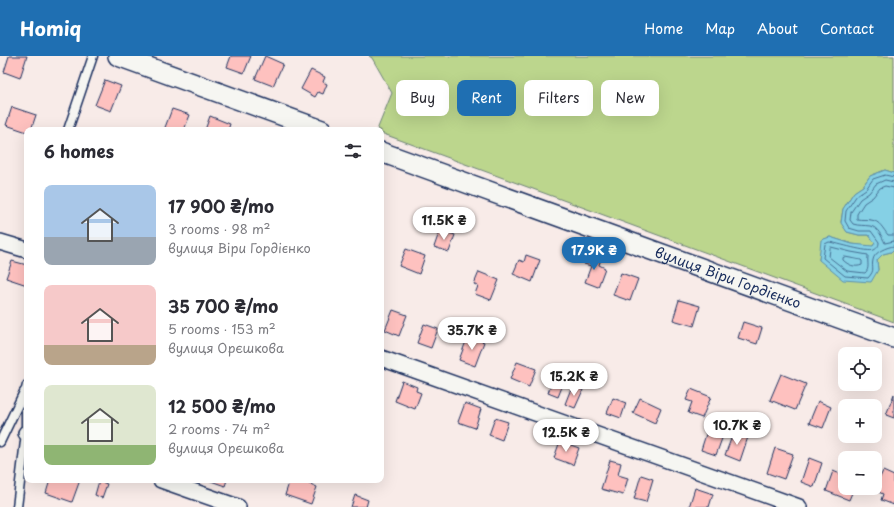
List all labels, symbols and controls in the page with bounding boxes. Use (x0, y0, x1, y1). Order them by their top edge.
text: Homiq (20, 14, 81, 42)
text: Home (644, 18, 683, 39)
text: Map (705, 18, 735, 39)
text: About (757, 18, 798, 39)
text: Contact (820, 18, 874, 39)
chip: Buy (396, 80, 449, 116)
chip: Rent (457, 80, 516, 116)
chip: Filters (524, 80, 593, 116)
chip: New (601, 80, 659, 116)
text: 6 homes (44, 138, 114, 164)
icon: filters (342, 140, 364, 162)
text: 17 900 ₴/mo (168, 193, 274, 219)
icon: home (76, 201, 124, 249)
pin: 11.5K ₴ (407, 207, 481, 241)
text: 11.5K ₴ (422, 210, 466, 229)
text: 3 rooms · 98 m² (168, 219, 270, 238)
pin: 17.9K ₴ (557, 237, 631, 271)
text: вулиця Віри Гордієнко (168, 238, 311, 257)
text: 17.9K ₴ (571, 240, 617, 259)
street label: вулиця Віри Гордієнко (652, 241, 804, 314)
text: 35 700 ₴/mo (168, 293, 278, 319)
icon: home (76, 301, 124, 349)
pin: 35.7K ₴ (435, 317, 509, 351)
text: 5 rooms · 153 m² (168, 319, 276, 338)
text: 35.7K ₴ (447, 320, 497, 339)
text: вулиця Орєшкова (168, 338, 284, 357)
map controls (838, 347, 882, 495)
button: locate (838, 347, 882, 391)
pin: 15.2K ₴ (537, 363, 611, 397)
text: 15.2K ₴ (550, 366, 598, 385)
text: 12 500 ₴/mo (168, 393, 276, 419)
button: + (838, 399, 882, 443)
icon: home (76, 401, 124, 449)
pin: 10.7K ₴ (700, 412, 774, 446)
text: 10.7K ₴ (713, 415, 761, 434)
text: 2 rooms · 74 m² (168, 419, 270, 438)
pin: 12.5K ₴ (529, 419, 603, 453)
text: 12.5K ₴ (542, 422, 590, 441)
text: вулиця Орєшкова (168, 438, 284, 457)
button: − (838, 451, 882, 495)

